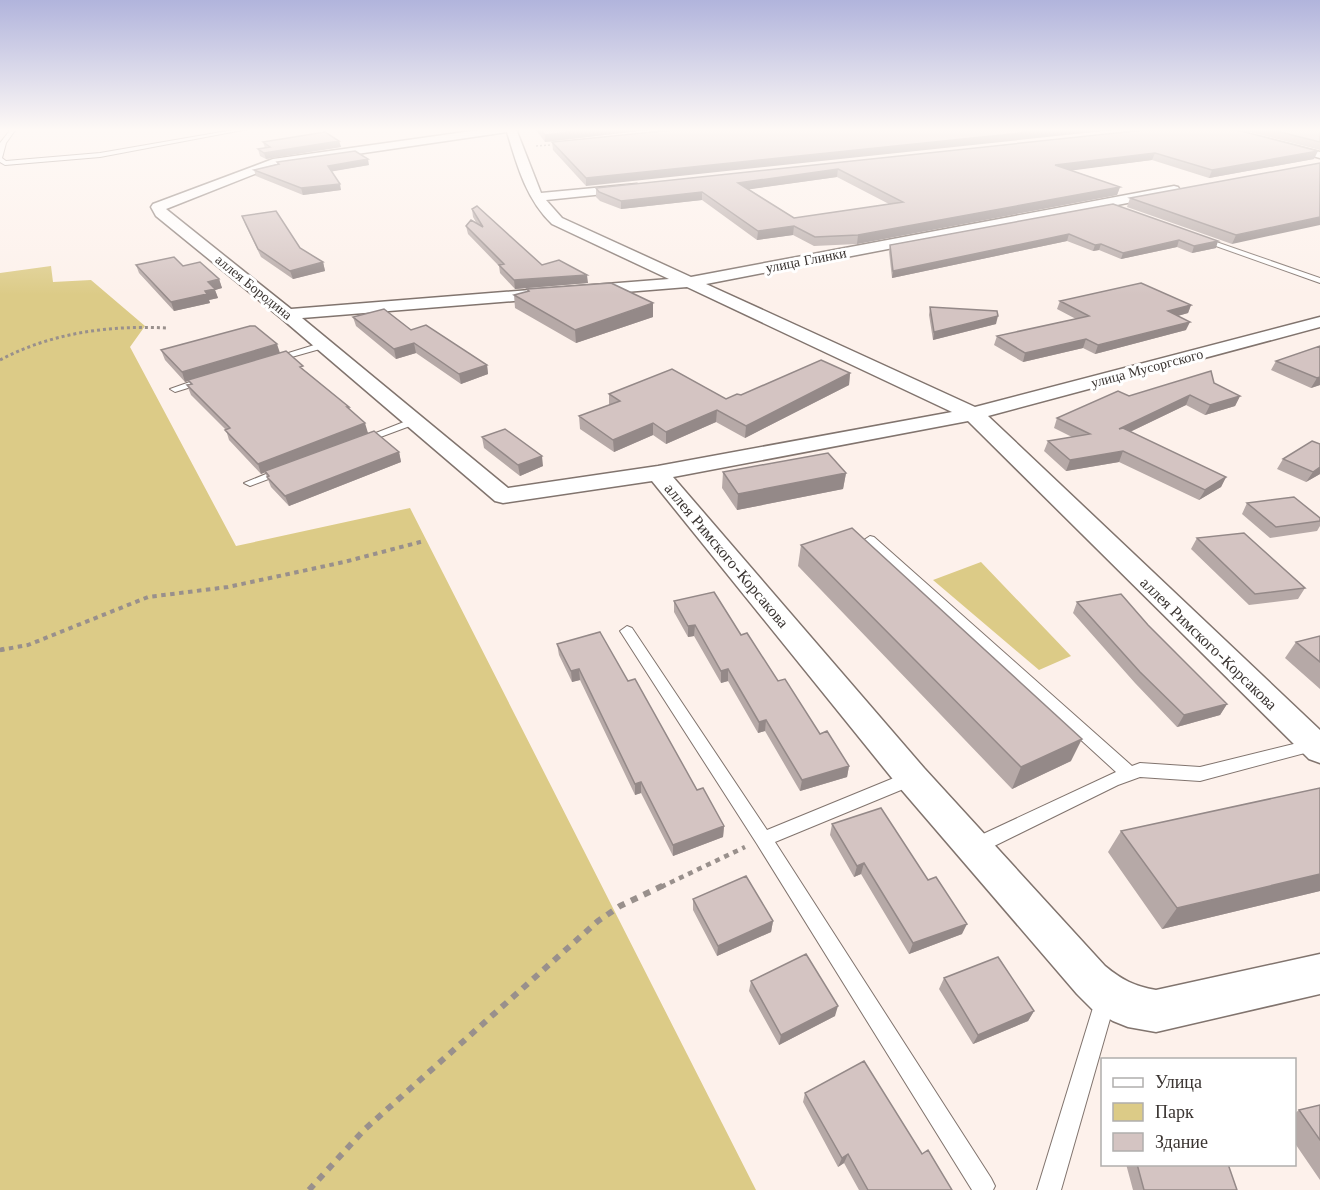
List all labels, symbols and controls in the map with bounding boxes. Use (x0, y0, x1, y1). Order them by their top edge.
street label: улица Глинки (764, 243, 848, 277)
street label: аллея Бородина (212, 250, 297, 324)
street label: улица Мусоргского (1089, 344, 1205, 392)
street label: аллея Римского-Корсакова (660, 478, 794, 632)
street label: аллея Римского-Корсакова (1136, 572, 1282, 714)
legend (1101, 1058, 1296, 1166)
text: Улица (1155, 1071, 1202, 1093)
text: Парк (1155, 1101, 1194, 1123)
text: Здание (1155, 1131, 1208, 1153)

